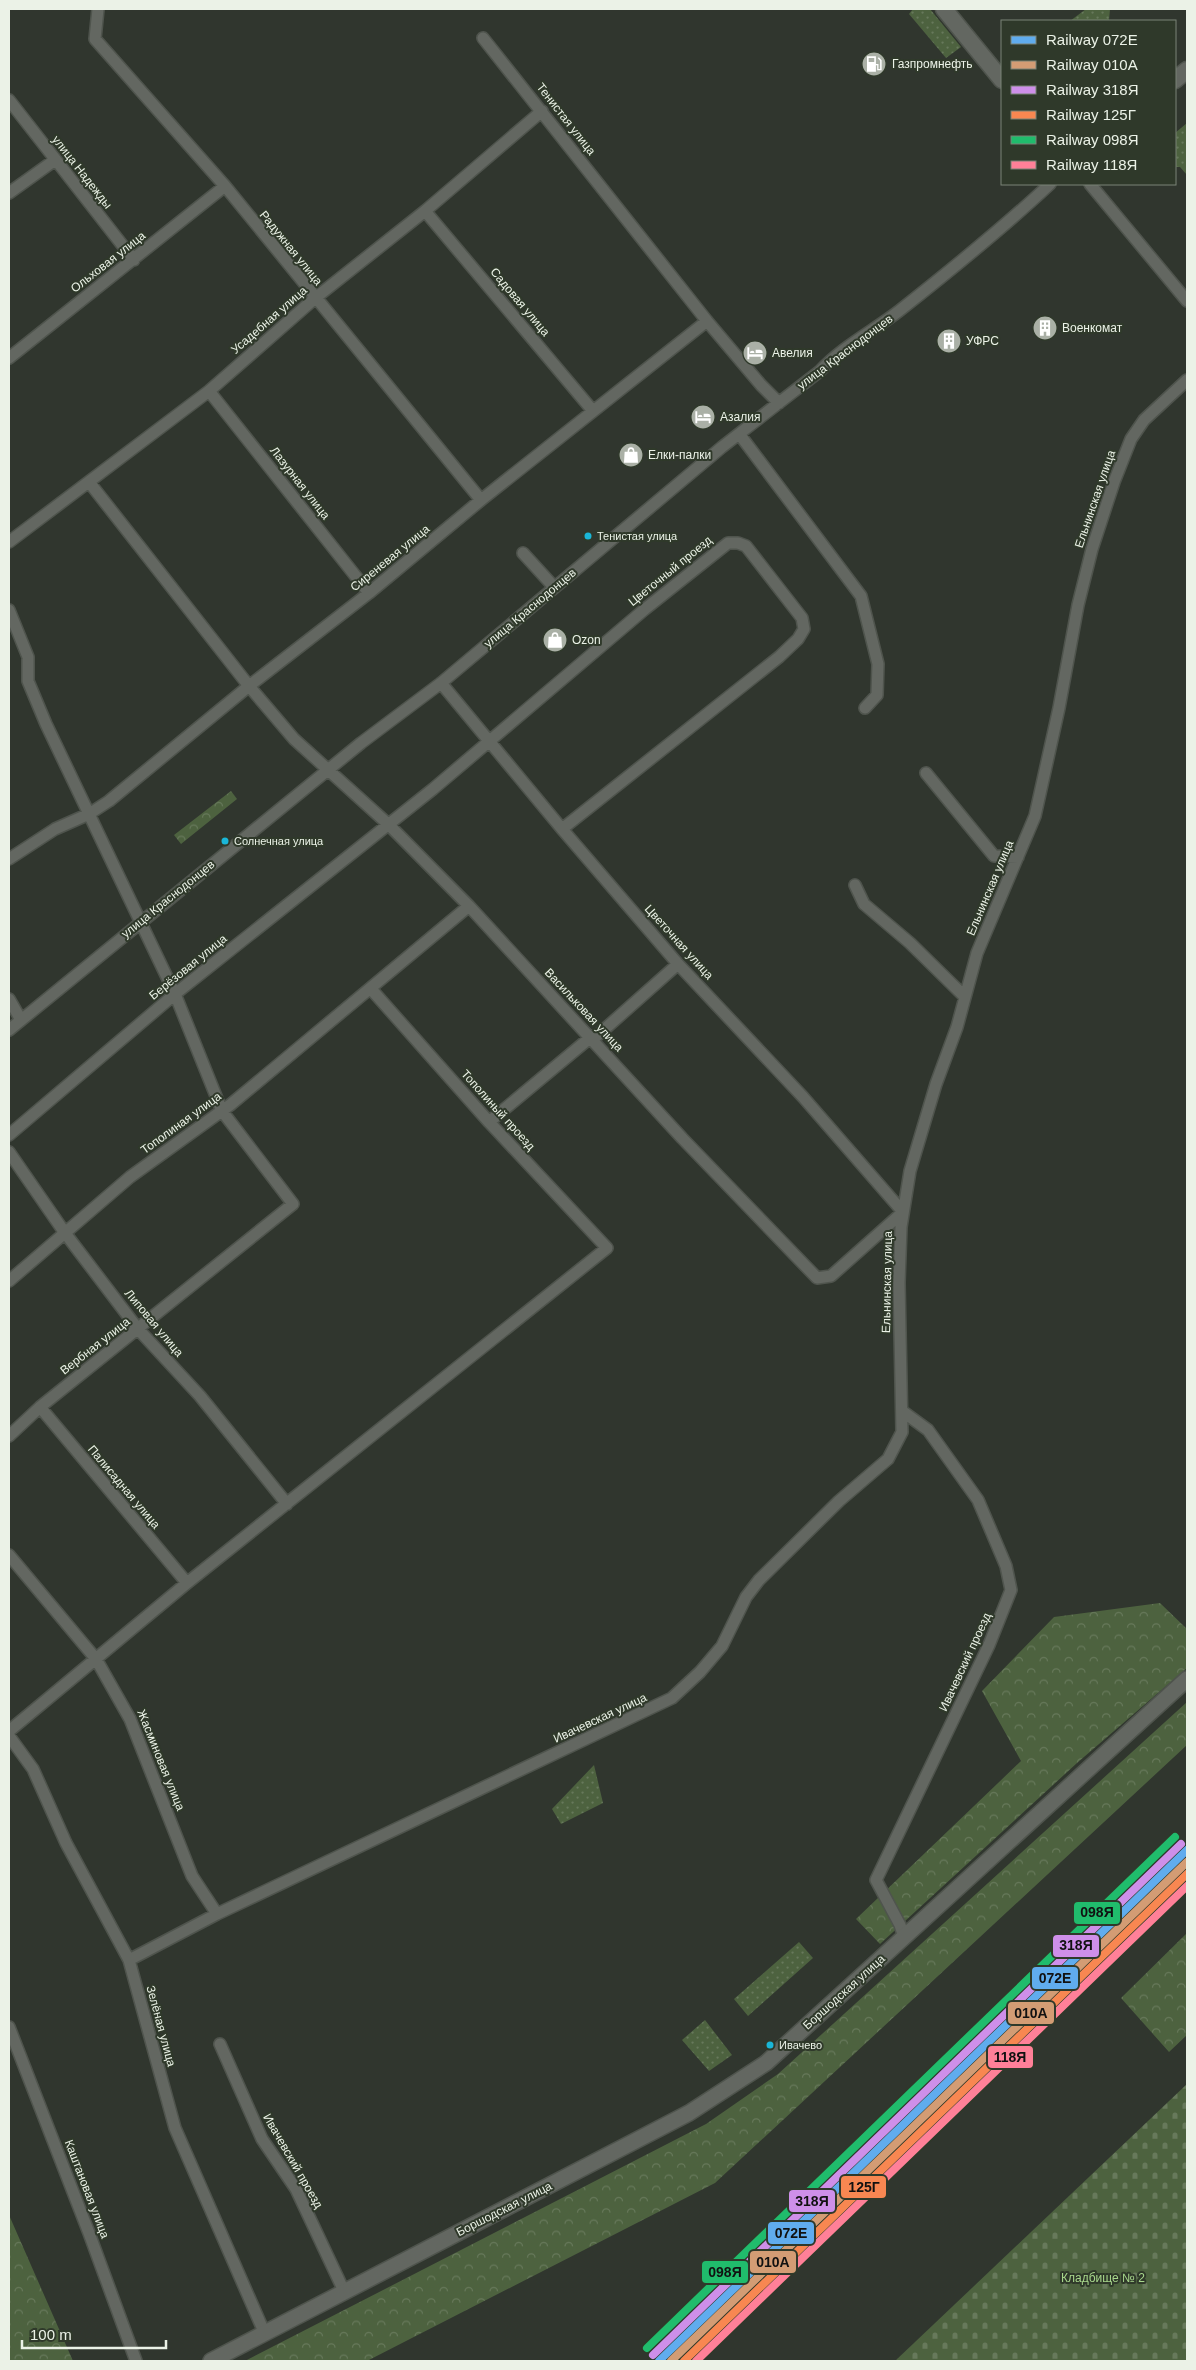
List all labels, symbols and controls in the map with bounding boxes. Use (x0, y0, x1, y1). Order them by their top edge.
legend (1001, 20, 1176, 185)
text: Railway 072Е (1046, 31, 1138, 48)
fuel station icon: Газпромнефть (861, 51, 887, 77)
text: Railway 010А (1046, 56, 1138, 73)
place label: Газпромнефть (892, 57, 973, 71)
street label: Тенистая улица (534, 80, 599, 158)
text: Railway 318Я (1046, 81, 1139, 98)
text: Railway 125Г (1046, 106, 1136, 123)
text: Railway 098Я (1046, 131, 1139, 148)
street label: улица Надежды (49, 133, 115, 211)
text: Railway 118Я (1046, 156, 1137, 173)
street label: Радужная улица (257, 208, 325, 288)
street label: Ольховая улица (68, 228, 148, 295)
street label: Садовая улица (487, 265, 553, 339)
street label: Усадебная улица (228, 283, 310, 357)
street label: улица Краснодонцев (795, 312, 895, 392)
building icon: Военкомат (1032, 315, 1058, 341)
place label: Военкомат (1062, 321, 1123, 335)
building icon: УФРС (936, 328, 962, 354)
place label: УФРС (966, 334, 999, 348)
hotel icon: Авелия (742, 340, 768, 366)
place label: Авелия (772, 346, 813, 360)
hotel icon: Азалия (690, 404, 716, 430)
place label: Азалия (720, 410, 760, 424)
shop icon: Елки-палки (618, 442, 644, 468)
street label: Лазурная улица (267, 444, 333, 522)
place label: Елки-палки (648, 448, 711, 462)
street label: Ельнинская улица (1072, 448, 1118, 550)
street label: Сиреневая улица (348, 522, 433, 594)
place label: Тенистая улица (597, 530, 678, 542)
marker: Тенистая улица (583, 531, 593, 541)
street label: Цветочный проезд (625, 533, 715, 609)
street label: улица Краснодонцев (481, 565, 579, 651)
shop icon: Ozon (542, 627, 568, 653)
place label: Ozon (572, 633, 601, 647)
place label: Солнечная улица (234, 835, 324, 847)
marker: Солнечная улица (220, 836, 230, 846)
street label: Ельнинская улица (964, 838, 1017, 938)
street label: улица Краснодонцев (119, 857, 217, 941)
street label: Цветочная улица (642, 902, 716, 982)
street label: Берёзовая улица (146, 931, 230, 1003)
street label: Васильковая улица (542, 966, 626, 1055)
street label: Тополиный проезд (458, 1067, 538, 1153)
street label: Тополиная улица (138, 1089, 224, 1157)
street label: Ельнинская улица (879, 1230, 895, 1333)
street label: Липовая улица (122, 1287, 186, 1360)
street label: Вербная улица (57, 1314, 133, 1377)
street label: Палисадная улица (85, 1442, 163, 1532)
street label: Ивачевский проезд (936, 1611, 994, 1713)
street label: Ивачевская улица (551, 1690, 649, 1746)
street label: Жасминовая улица (134, 1707, 188, 1813)
line badge: 098Я (1073, 1901, 1121, 1925)
text: 098Я (1080, 1904, 1114, 1920)
line badge: 318Я (1052, 1934, 1100, 1958)
text: 318Я (1059, 1937, 1093, 1953)
street label: Боршодская улица (800, 1951, 888, 2032)
line badge: 072Е (1031, 1966, 1079, 1990)
text: 072Е (1039, 1970, 1071, 1986)
street label: Зелёная улица (143, 1984, 179, 2068)
line badge: 010А (1007, 2001, 1055, 2025)
text: 010А (1014, 2005, 1048, 2021)
place label: Ивачево (779, 2039, 822, 2051)
marker: Ивачево (765, 2040, 775, 2050)
line badge: 118Я (987, 2045, 1034, 2069)
text: 118Я (994, 2049, 1026, 2065)
street label: Ивачевский проезд (260, 2111, 326, 2211)
street label: Каштановая улица (62, 2138, 112, 2241)
line badge: 125Г (840, 2175, 887, 2199)
street label: Боршодская улица (454, 2179, 554, 2239)
text: 125Г (848, 2179, 880, 2195)
line badge: 318Я (788, 2189, 836, 2213)
text: 318Я (795, 2193, 829, 2209)
line badge: 072Е (767, 2221, 815, 2245)
text: 072Е (775, 2225, 807, 2241)
line badge: 010А (749, 2250, 797, 2274)
text: 010А (756, 2254, 790, 2270)
line badge: 098Я (701, 2260, 749, 2284)
text: 098Я (708, 2264, 742, 2280)
park label: Кладбище № 2 (1061, 2271, 1145, 2285)
scale bar (22, 2318, 166, 2350)
text: 100 m (30, 2326, 72, 2343)

